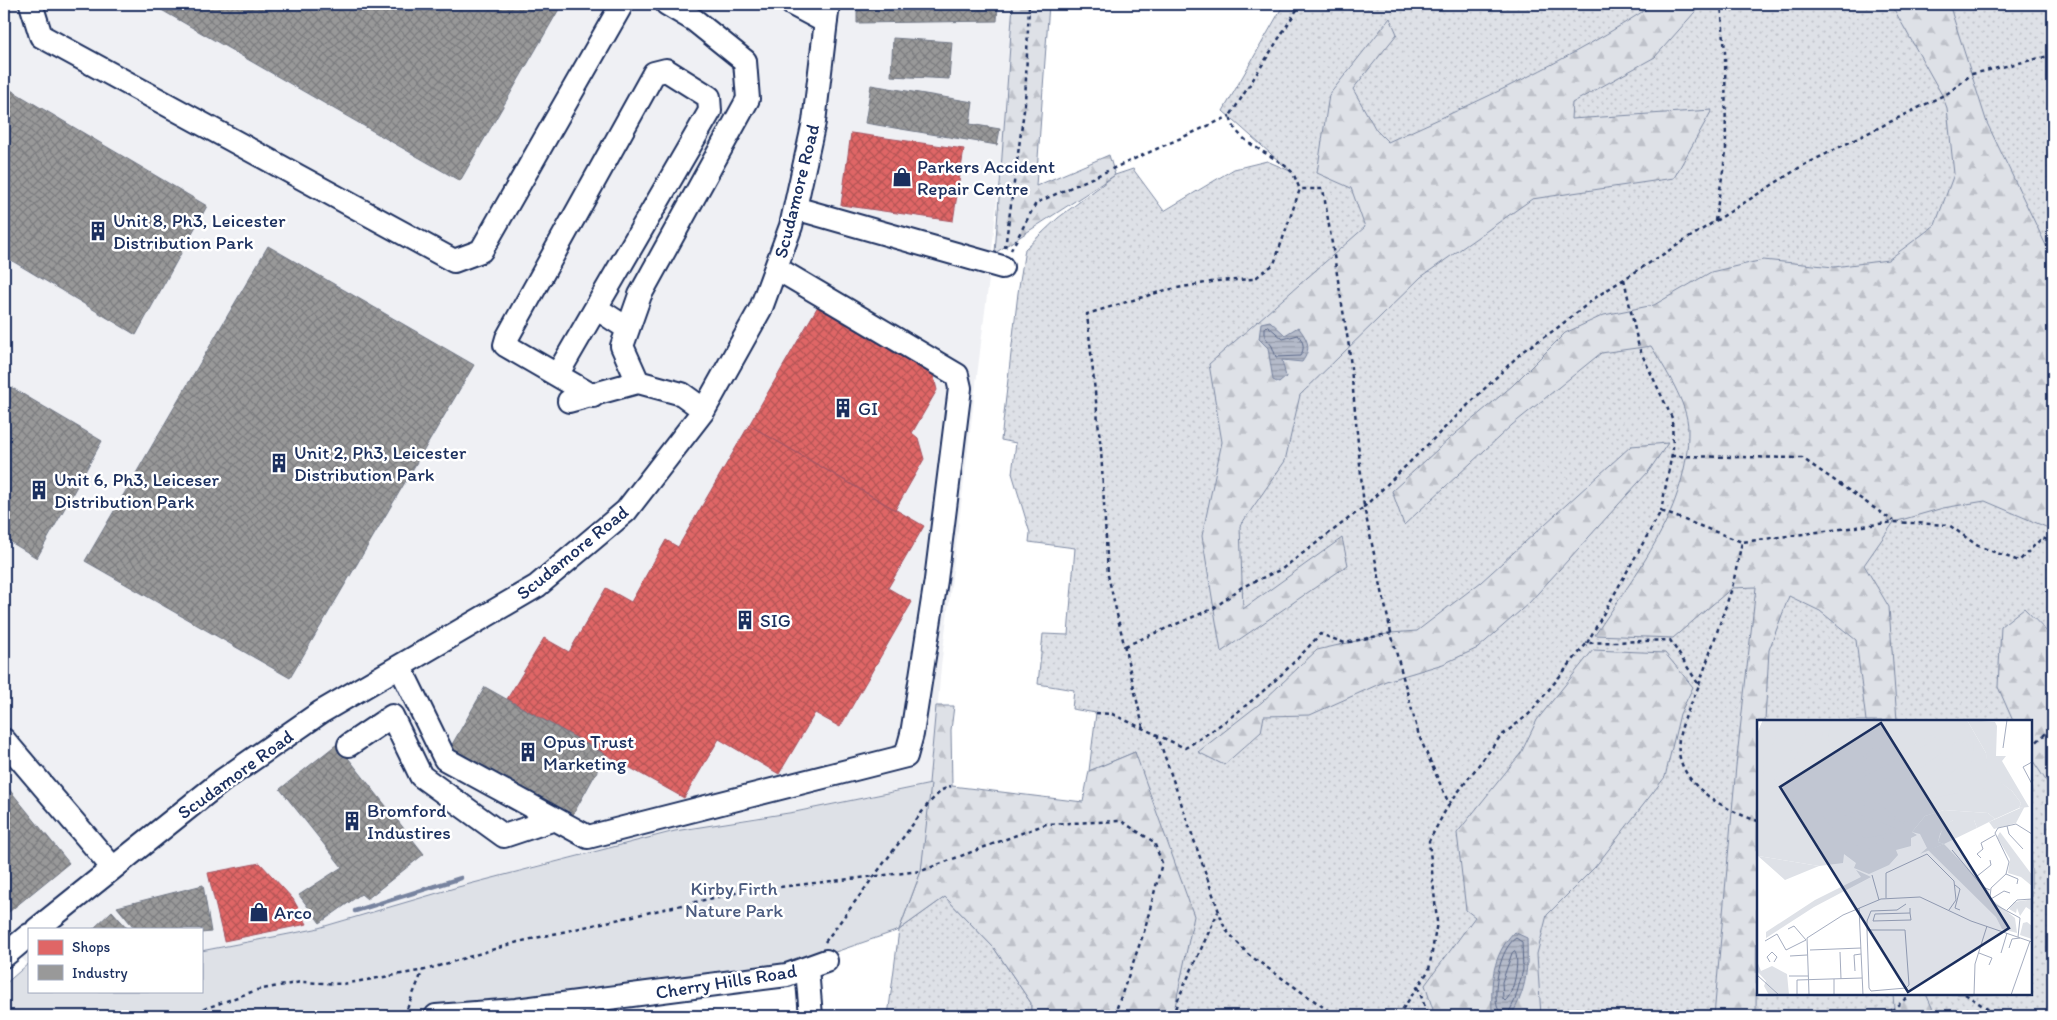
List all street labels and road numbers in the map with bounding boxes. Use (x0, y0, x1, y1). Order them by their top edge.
street label: Scudamore Road (769, 122, 824, 261)
street label: Scudamore Road (512, 500, 633, 605)
street label: Scudamore Road (173, 725, 298, 824)
street label: Cherry Hills Road (654, 959, 798, 1004)

